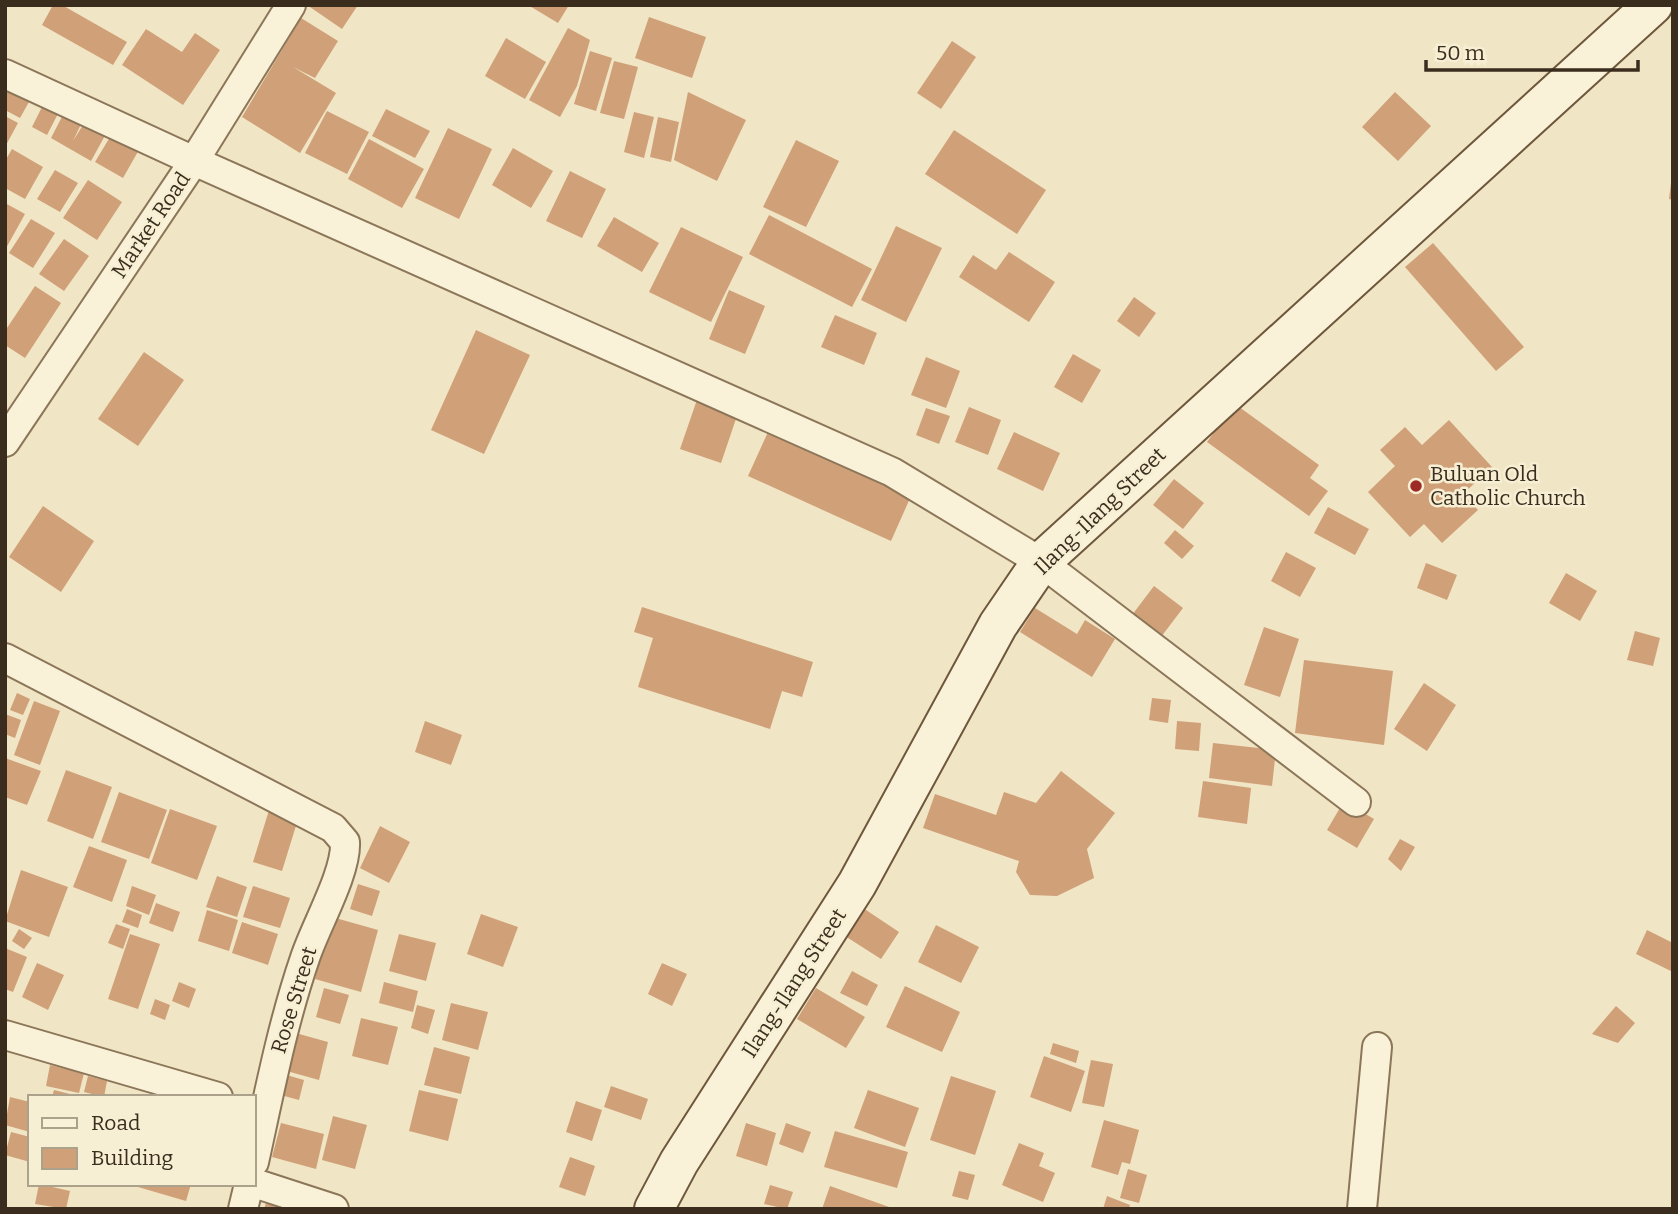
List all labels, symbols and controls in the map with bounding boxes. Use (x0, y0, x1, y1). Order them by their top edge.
scale bar (1426, 28, 1638, 72)
text: 50 m (1436, 40, 1485, 66)
street label: Market Road (106, 167, 196, 283)
street label: Ilang-Ilang Street (1029, 441, 1171, 580)
place label: Buluan Old Catholic Church (1430, 461, 1586, 511)
marker: Buluan Old Catholic Church (1408, 478, 1424, 494)
street label: Ilang-Ilang Street (736, 903, 852, 1062)
street label: Rose Street (265, 943, 323, 1057)
legend (28, 1095, 256, 1186)
text: Road (91, 1110, 140, 1136)
text: Building (91, 1145, 174, 1171)

